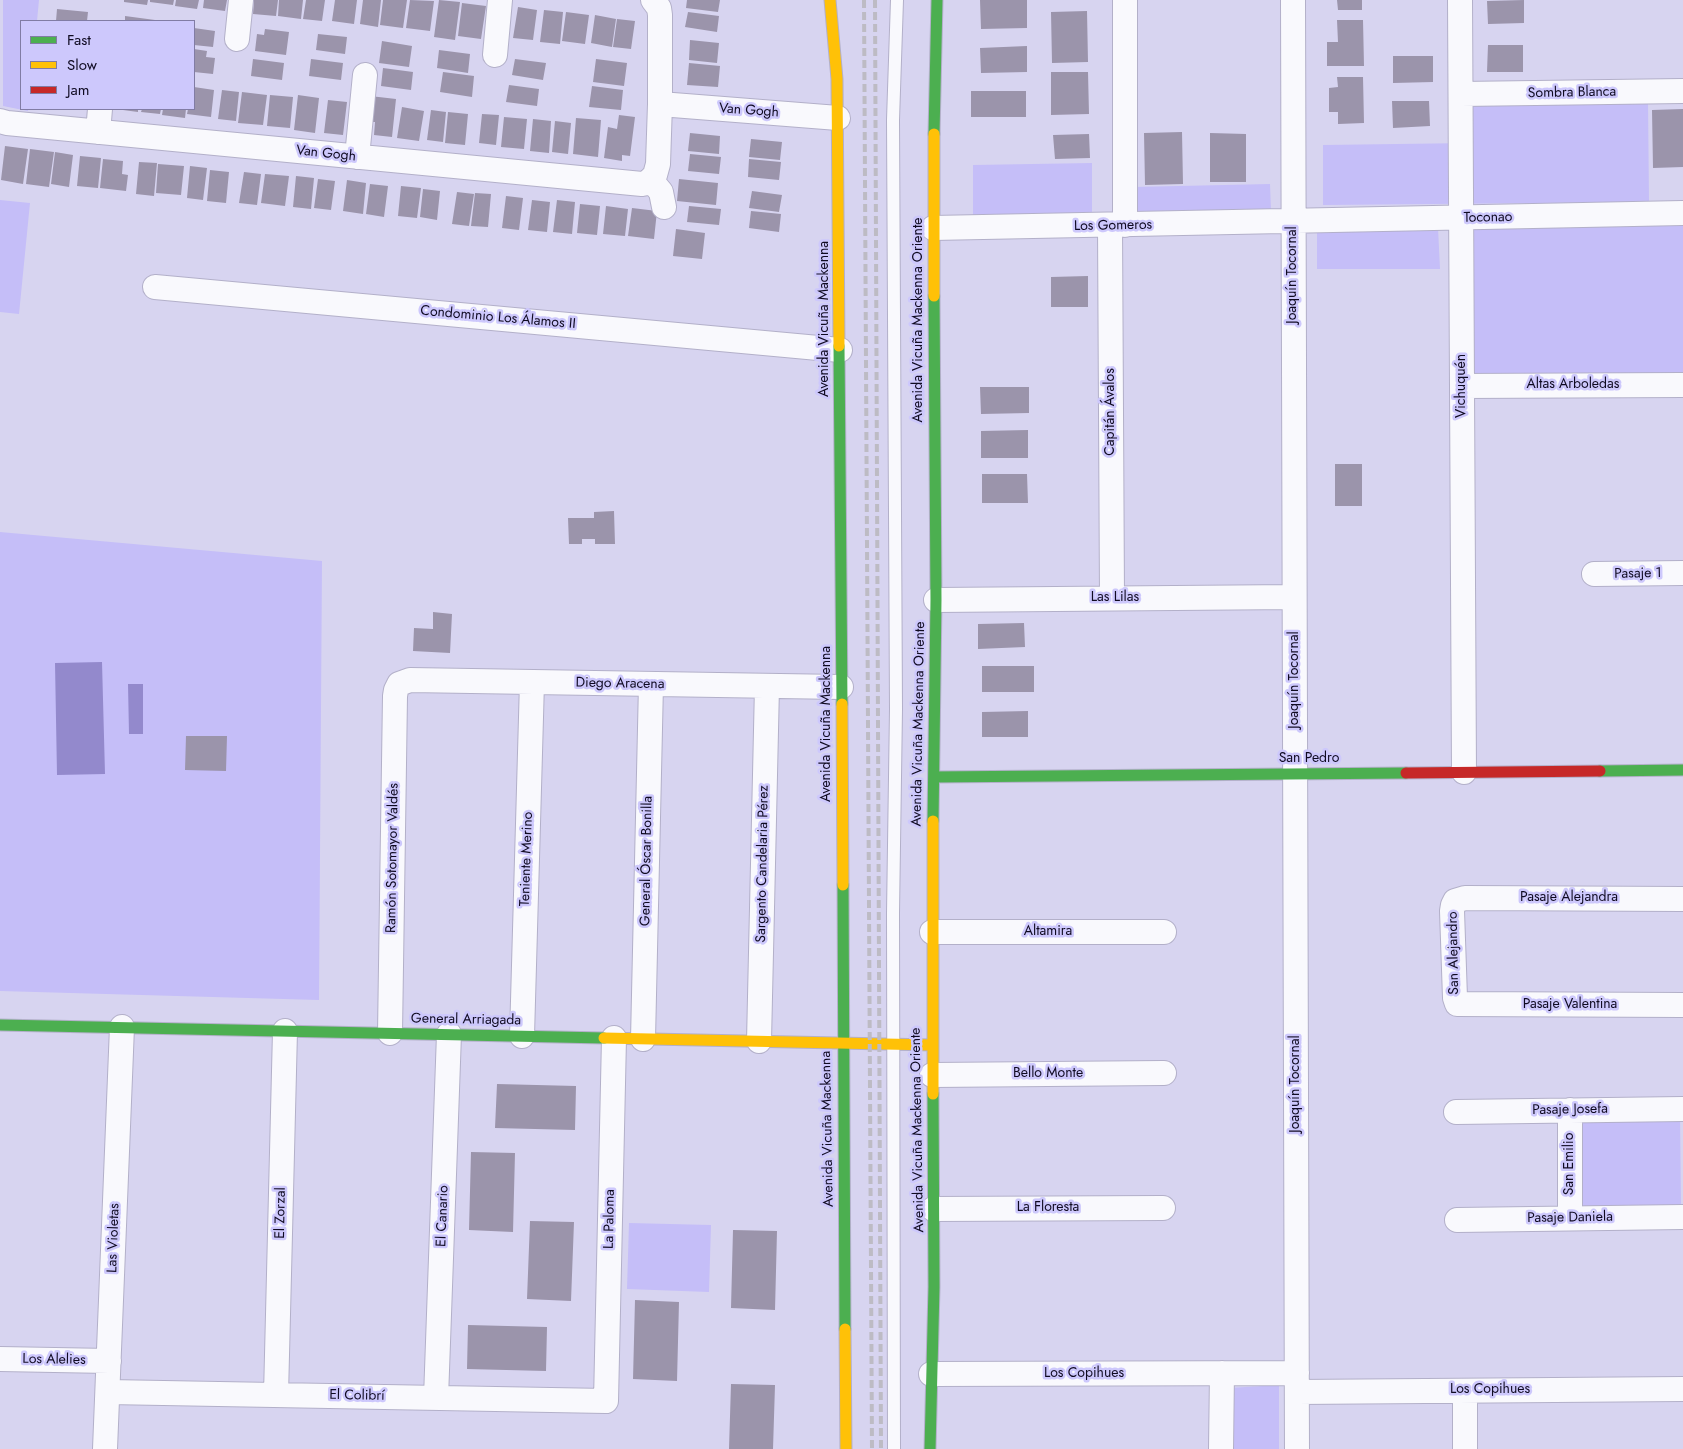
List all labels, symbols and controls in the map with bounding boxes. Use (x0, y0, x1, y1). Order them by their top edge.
legend (20, 20, 195, 110)
text: Fast (67, 29, 91, 51)
text: Slow (67, 54, 97, 76)
text: Jam (67, 79, 90, 101)
street label: Sombra Blanca (1528, 84, 1616, 102)
street label: Van Gogh (719, 101, 779, 121)
street label: Van Gogh (295, 143, 357, 165)
street label: Toconao (1463, 209, 1513, 227)
street label: Avenida Vicuña Mackenna Oriente (911, 217, 927, 423)
street label: Los Gomeros (1074, 217, 1152, 235)
street label: Joaquín Tocornal (1285, 226, 1301, 324)
street label: Avenida Vicuña Mackenna (817, 241, 833, 397)
street label: Condominio Los Álamos II (420, 303, 576, 333)
street label: Vichuquén (1454, 354, 1470, 418)
street label: Capitán Ávalos (1103, 368, 1119, 456)
street label: Altas Arboledas (1527, 377, 1619, 393)
street label: Pasaje 1 (1614, 565, 1662, 583)
street label: Las Lilas (1091, 590, 1139, 606)
street label: Avenida Vicuña Mackenna Oriente (909, 621, 929, 827)
street label: Joaquín Tocornal (1287, 631, 1303, 729)
street label: Avenida Vicuña Mackenna (819, 646, 835, 802)
street label: Diego Aracena (575, 675, 665, 693)
street label: San Pedro (1279, 751, 1339, 767)
street label: Ramón Sotomayor Valdés (383, 783, 403, 933)
street label: Sargento Candelaria Pérez (753, 785, 773, 943)
street label: General Óscar Bonilla (637, 796, 657, 926)
street label: Teniente Merino (517, 811, 537, 907)
street label: Pasaje Alejandra (1520, 890, 1618, 906)
street label: San Alejandro (1445, 911, 1463, 995)
street label: Altamira (1024, 924, 1072, 940)
street label: Pasaje Valentina (1523, 997, 1617, 1013)
street label: General Arriagada (411, 1011, 521, 1029)
street label: Avenida Vicuña Mackenna Oriente (908, 1027, 928, 1233)
street label: Joaquín Tocornal (1288, 1035, 1304, 1133)
street label: Avenida Vicuña Mackenna (818, 1051, 838, 1207)
street label: Bello Monte (1013, 1066, 1083, 1082)
street label: Pasaje Josefa (1532, 1101, 1608, 1119)
street label: San Emilio (1562, 1133, 1578, 1195)
street label: El Canario (434, 1185, 452, 1247)
street label: El Zorzal (272, 1187, 290, 1239)
street label: La Paloma (601, 1189, 619, 1249)
street label: La Floresta (1017, 1200, 1079, 1216)
street label: Las Violetas (104, 1203, 124, 1273)
street label: Pasaje Daniela (1527, 1209, 1613, 1227)
street label: Los Alelies (22, 1351, 86, 1369)
street label: Los Copihues (1044, 1366, 1124, 1382)
street label: Los Copihues (1450, 1382, 1530, 1398)
street label: El Colibrí (329, 1387, 385, 1405)

